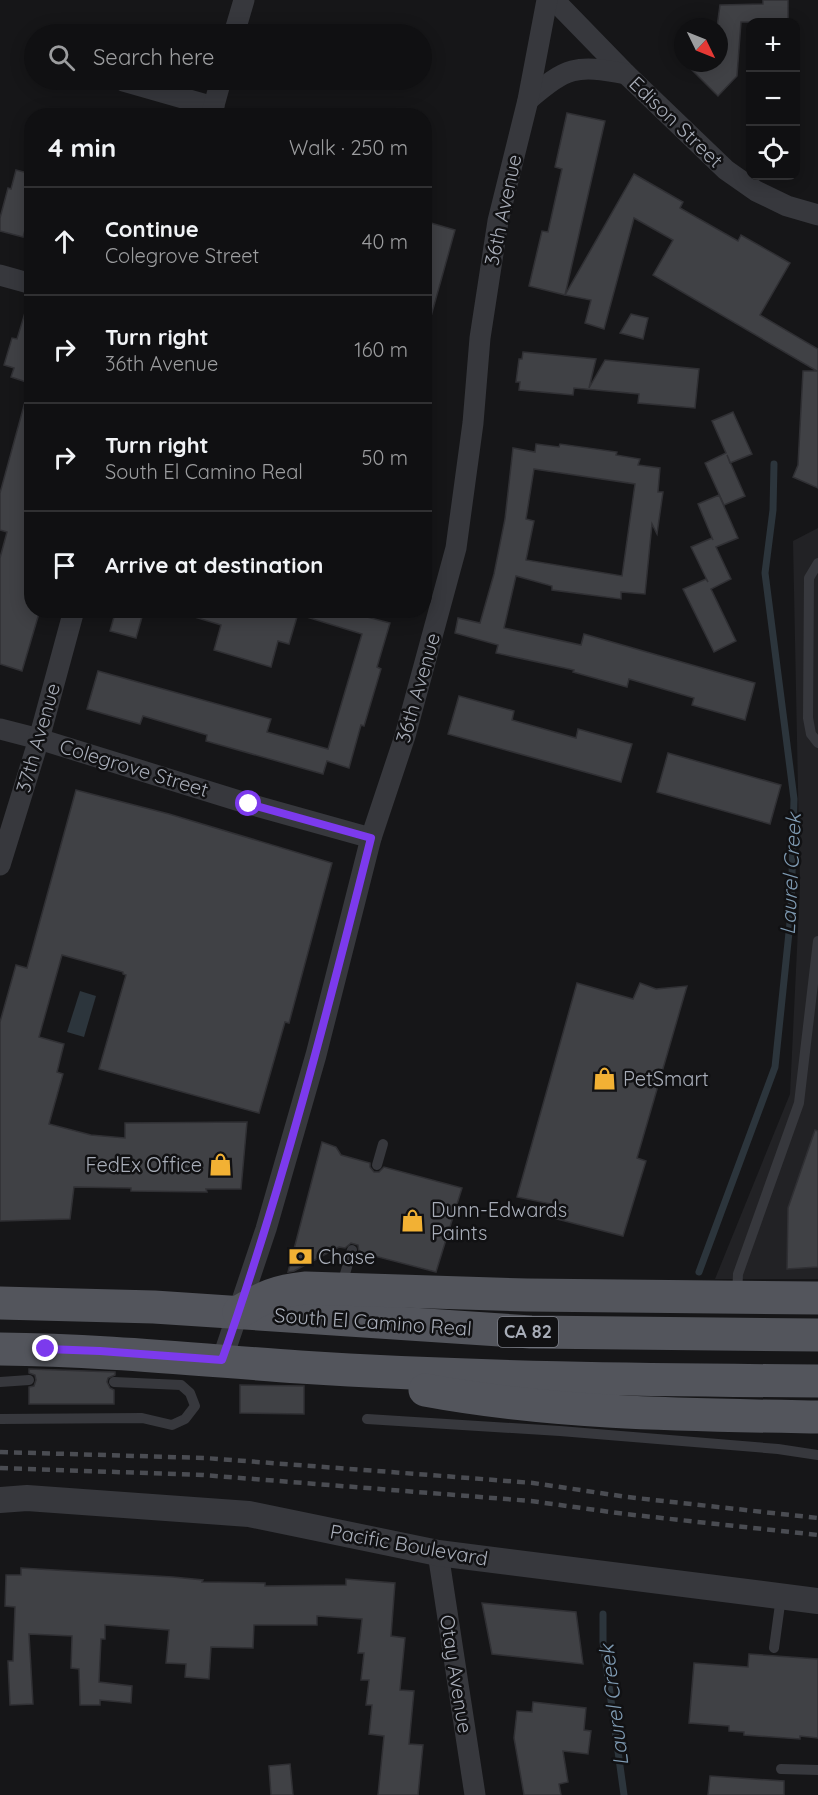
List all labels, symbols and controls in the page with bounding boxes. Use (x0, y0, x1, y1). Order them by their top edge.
north arrow (674, 18, 728, 72)
map controls (746, 18, 800, 180)
button: + (746, 18, 800, 72)
search box (24, 24, 432, 90)
icon: search (45, 41, 78, 74)
text: Search here (93, 43, 214, 71)
street label: Edison Street (624, 71, 729, 173)
button: − (746, 72, 800, 126)
button: locate (746, 126, 800, 180)
text: 4 min (48, 131, 116, 164)
text: Walk · 250 m (289, 135, 408, 160)
street label: 36th Avenue (479, 152, 527, 268)
text: Continue (105, 215, 199, 243)
icon: ahead (48, 225, 81, 258)
text: 40 m (362, 229, 408, 254)
text: Colegrove Street (105, 243, 259, 268)
text: Turn right (105, 323, 209, 351)
icon: right (48, 333, 81, 366)
text: 160 m (354, 337, 408, 362)
text: 36th Avenue (105, 351, 218, 376)
text: Turn right (105, 431, 209, 459)
icon: right (48, 441, 81, 474)
text: 50 m (362, 445, 408, 470)
text: South El Camino Real (105, 459, 303, 484)
icon: arrive (48, 549, 81, 582)
text: Arrive at destination (105, 551, 323, 579)
street label: 36th Avenue (390, 630, 445, 746)
street label: 37th Avenue (10, 680, 65, 795)
street label: Colegrove Street (57, 733, 212, 802)
route start (235, 790, 261, 816)
water label: Laurel Creek (774, 811, 806, 936)
shop icon: PetSmart (592, 1066, 618, 1092)
place label: PetSmart (623, 1066, 709, 1091)
place label: FedEx Office (85, 1152, 202, 1177)
shop icon: FedEx Office (207, 1152, 233, 1178)
place label: Dunn-Edwards Paints (431, 1197, 567, 1245)
shop icon: Dunn-Edwards Paints (400, 1208, 426, 1234)
bank icon: Chase (287, 1244, 313, 1270)
place label: Chase (318, 1244, 375, 1269)
street label: South El Camino Real (273, 1302, 473, 1341)
road number: CA 82 (498, 1317, 558, 1347)
route end (32, 1335, 58, 1361)
street label: Pacific Boulevard (328, 1518, 490, 1571)
street label: Otay Avenue (435, 1613, 478, 1735)
water label: Laurel Creek (592, 1641, 633, 1767)

